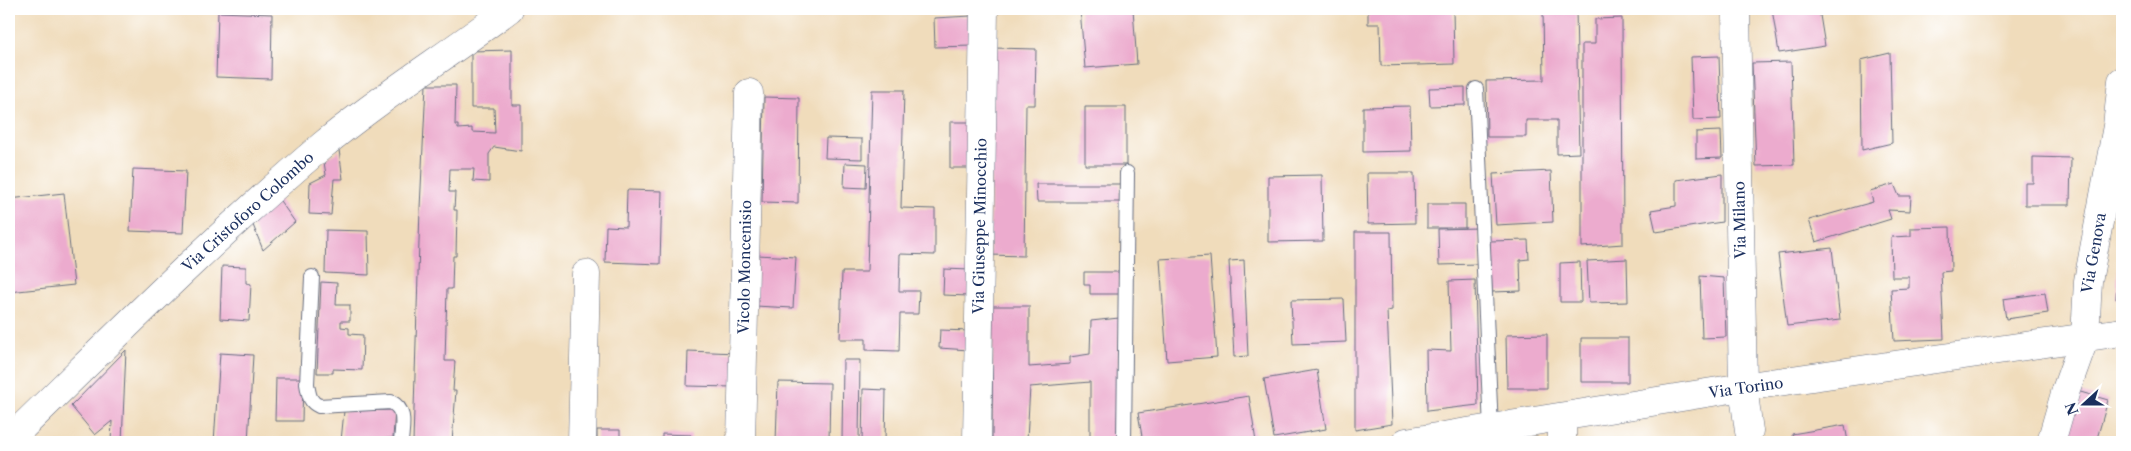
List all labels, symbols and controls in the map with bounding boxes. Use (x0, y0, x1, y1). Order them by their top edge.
street label: Via Giuseppe Minocchio (968, 138, 991, 315)
street label: Via Cristoforo Colombo (177, 147, 317, 276)
street label: Via Milano (1729, 181, 1750, 260)
street label: Vicolo Moncenisio (734, 200, 755, 335)
street label: Via Genova (2077, 211, 2110, 296)
street label: Via Torino (1706, 373, 1784, 402)
north arrow (2058, 378, 2108, 428)
text: N (2061, 400, 2082, 418)

